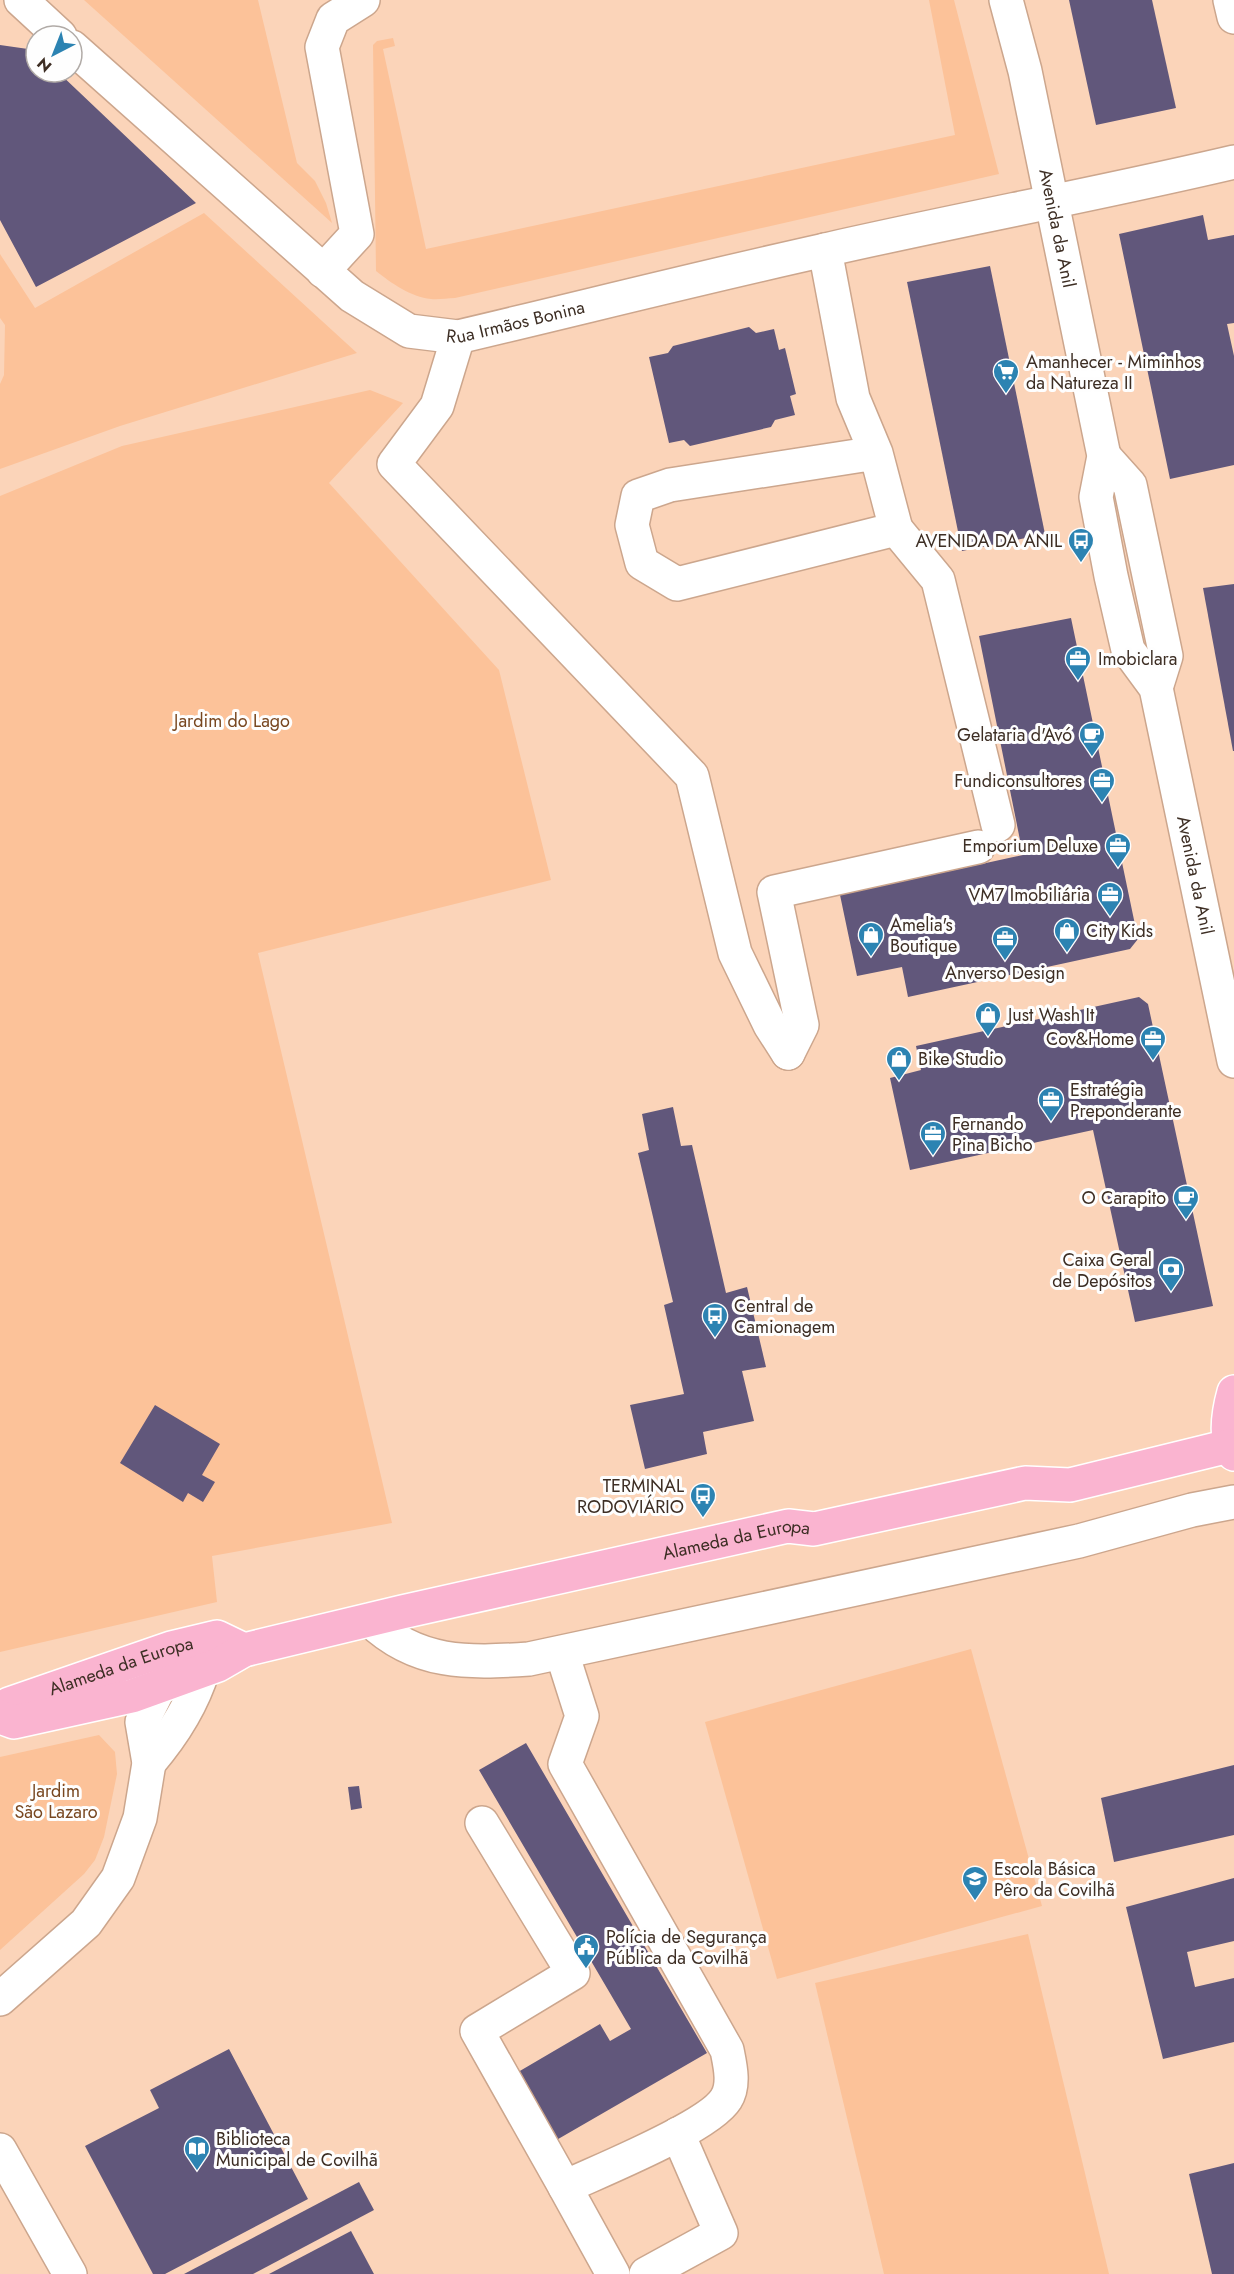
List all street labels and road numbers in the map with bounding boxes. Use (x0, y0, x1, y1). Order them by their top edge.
street label: Avenida da Anil (1032, 166, 1082, 290)
street label: Rua Irmãos Bonina (445, 294, 587, 350)
street label: Avenida da Anil (1170, 813, 1220, 937)
street label: Alameda da Europa (660, 1513, 812, 1567)
street label: Alameda da Europa (45, 1630, 196, 1702)

